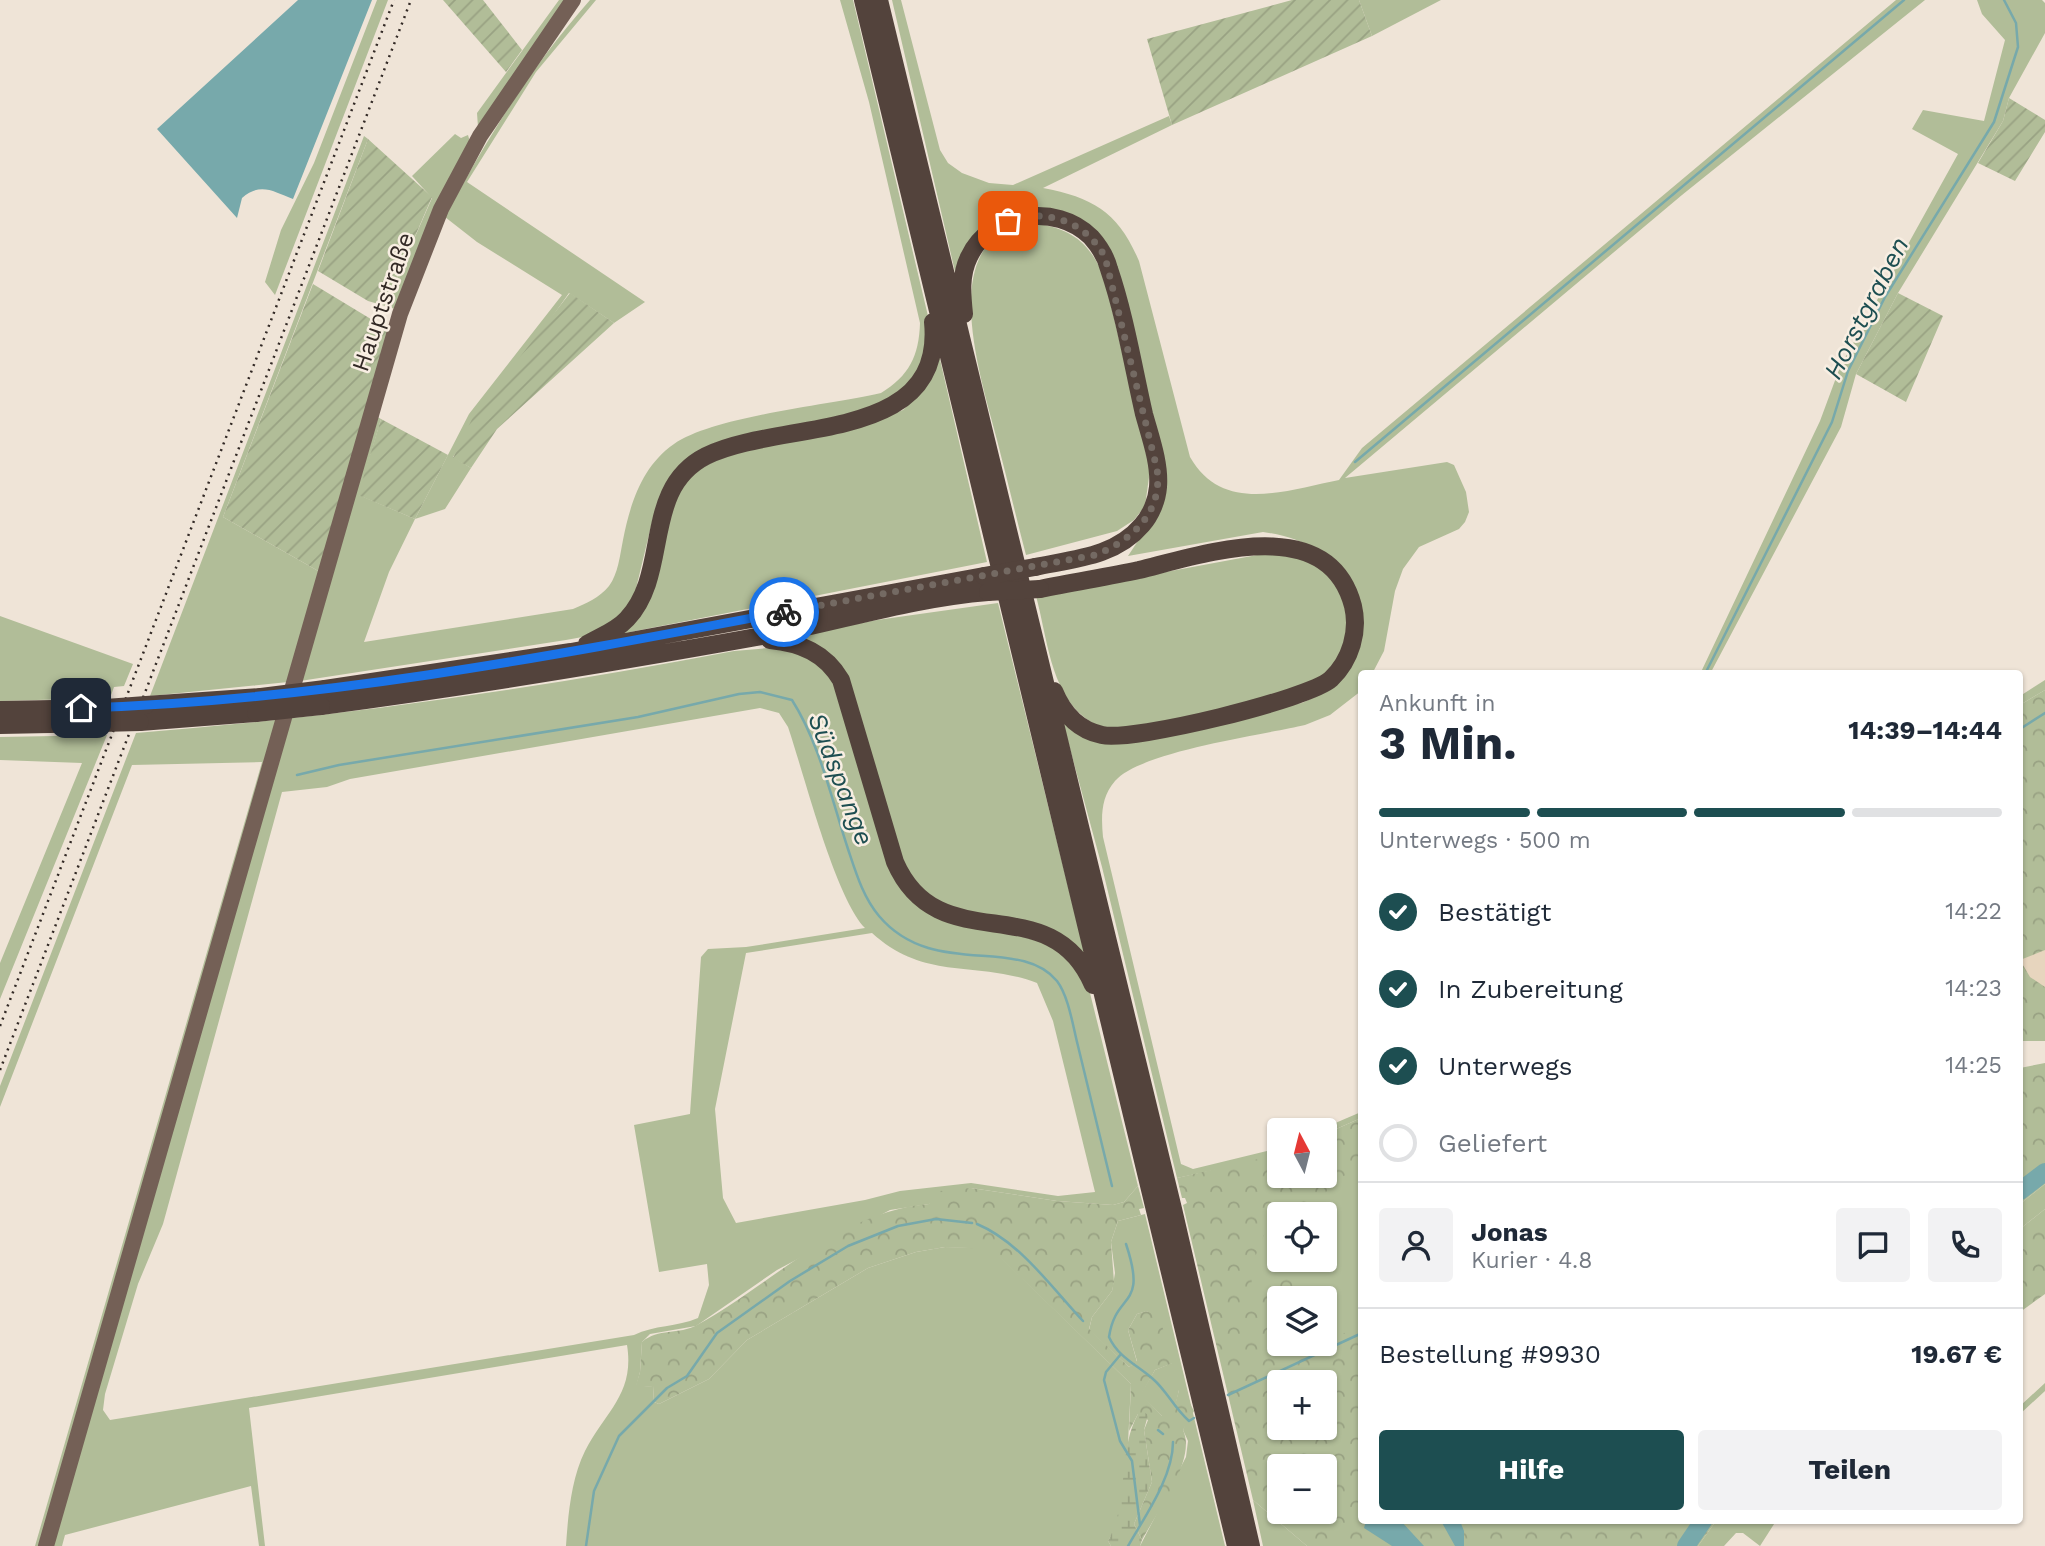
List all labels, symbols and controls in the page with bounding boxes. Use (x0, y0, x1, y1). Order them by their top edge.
pin (978, 191, 1038, 251)
icon: bag (989, 202, 1027, 240)
street label: Hauptstraße (346, 229, 420, 375)
water label: Horstgraben (1817, 232, 1915, 384)
courier (749, 577, 819, 647)
icon: bike (765, 593, 803, 631)
pin (51, 678, 111, 738)
icon: home (62, 689, 100, 727)
text: Ankunft in (1379, 690, 1495, 717)
water label: Südspange (802, 708, 880, 850)
text: 14:39–14:44 (1848, 715, 2002, 745)
text: 3 Min. (1379, 716, 1517, 770)
text: Unterwegs · 500 m (1379, 827, 1591, 854)
icon: check (1379, 893, 1417, 931)
text: Bestätigt (1438, 897, 1551, 927)
text: 14:22 (1945, 898, 2002, 925)
icon: check (1379, 970, 1417, 1008)
text: In Zubereitung (1438, 974, 1623, 1004)
text: 14:23 (1945, 975, 2002, 1002)
icon: check (1379, 1047, 1417, 1085)
text: Unterwegs (1438, 1051, 1573, 1081)
text: 14:25 (1945, 1052, 2002, 1079)
north arrow (1267, 1118, 1337, 1188)
map controls (1267, 1118, 1337, 1524)
text: Geliefert (1438, 1128, 1547, 1158)
button: locate (1267, 1202, 1337, 1272)
button: person (1379, 1208, 1453, 1282)
button: chat (1836, 1208, 1910, 1282)
button: phone (1928, 1208, 2002, 1282)
text: Jonas (1471, 1217, 1548, 1247)
text: Kurier · 4.8 (1471, 1247, 1592, 1274)
button: layers (1267, 1286, 1337, 1356)
text: Bestellung #9930 (1379, 1339, 1601, 1369)
text: 19.67 € (1911, 1339, 2002, 1369)
button: + (1267, 1370, 1337, 1440)
button: Hilfe (1379, 1430, 1684, 1510)
button: Teilen (1698, 1430, 2002, 1510)
button: − (1267, 1454, 1337, 1524)

